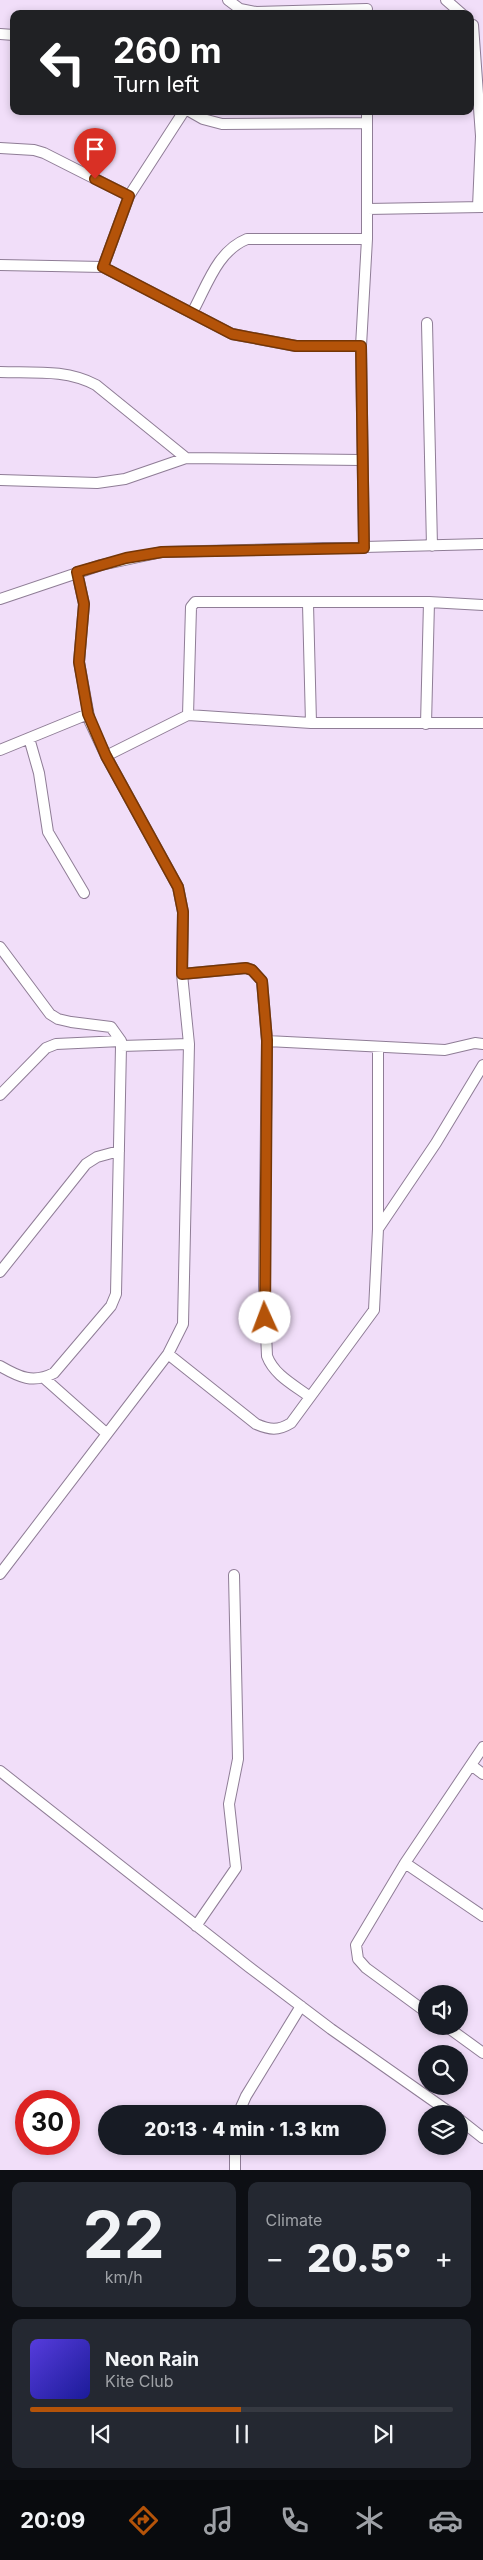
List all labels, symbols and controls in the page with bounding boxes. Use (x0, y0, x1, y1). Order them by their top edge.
text: 260 m (113, 29, 222, 71)
icon: left (30, 30, 95, 95)
text: Turn left (113, 71, 199, 97)
pin (74, 128, 116, 179)
icon: arrive (81, 135, 109, 163)
position arrow (238, 1291, 290, 1343)
map controls (418, 1985, 468, 2155)
button: sound (418, 1985, 468, 2035)
button: search (418, 2045, 468, 2095)
speed limit sign: 30 (15, 2090, 80, 2155)
button: layers (418, 2105, 468, 2155)
text: 20:13 · 4 min · 1.3 km (144, 2118, 340, 2141)
text: 22 (83, 2195, 165, 2274)
text: Climate (266, 2210, 322, 2230)
text: 20.5° (307, 2235, 412, 2281)
text: − (266, 2241, 284, 2275)
text: + (434, 2241, 453, 2275)
text: km/h (105, 2267, 143, 2287)
text: Neon Rain (105, 2348, 199, 2371)
text: Kite Club (105, 2371, 174, 2391)
icon: previous (87, 2420, 115, 2448)
icon: pause (228, 2420, 256, 2448)
icon: next (369, 2420, 397, 2448)
icon: directions (126, 2503, 161, 2538)
icon: music (201, 2503, 236, 2538)
icon: phone (277, 2503, 312, 2538)
icon: climate (352, 2503, 387, 2538)
icon: car (428, 2503, 463, 2538)
text: 20:09 (20, 2507, 85, 2533)

